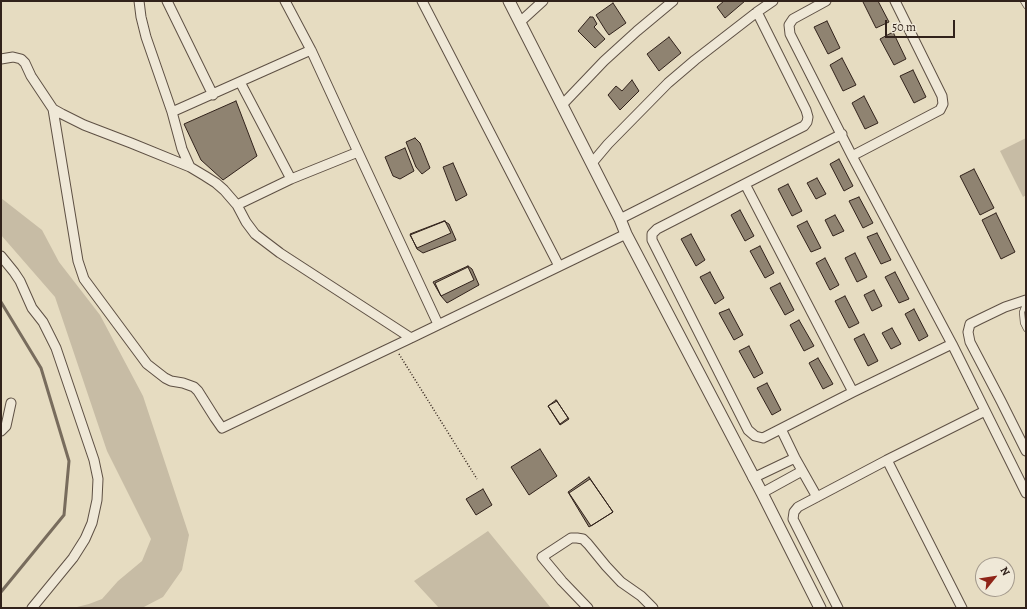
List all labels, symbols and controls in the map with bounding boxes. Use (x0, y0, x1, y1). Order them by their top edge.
scale bar (887, 12, 957, 38)
text: 50 m (892, 19, 916, 35)
north arrow (975, 557, 1015, 597)
text: N (996, 564, 1013, 578)

